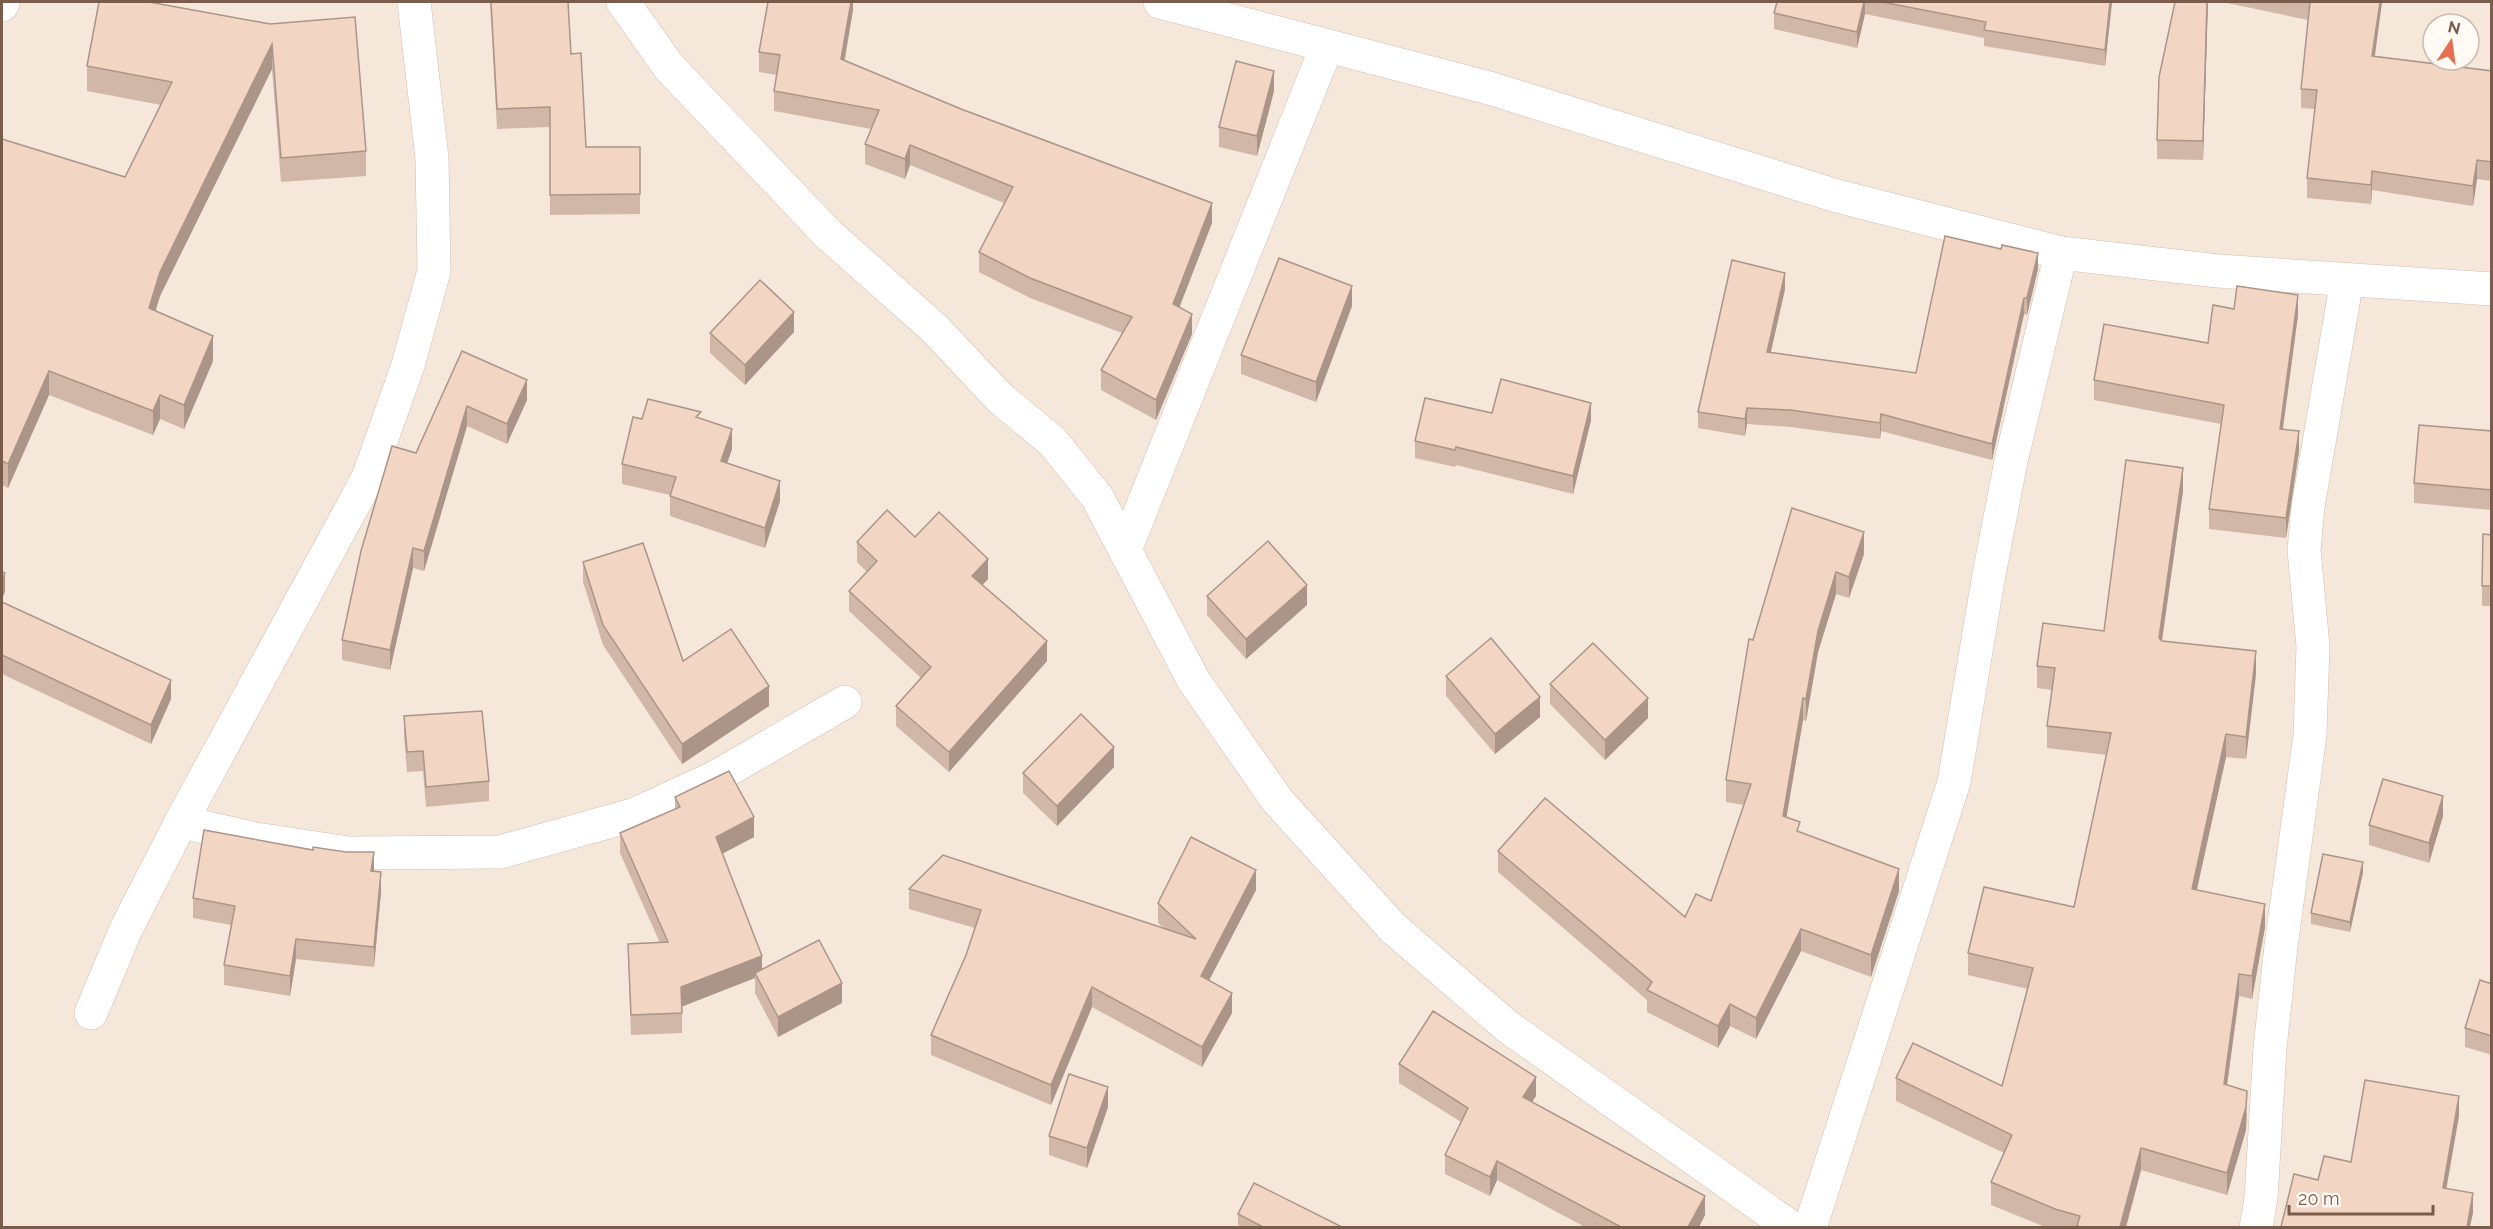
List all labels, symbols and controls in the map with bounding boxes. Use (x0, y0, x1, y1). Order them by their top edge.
north arrow (2421, 12, 2481, 72)
text: N (2446, 17, 2462, 39)
scale bar (2289, 1178, 2433, 1216)
text: 20 m (2298, 1188, 2340, 1209)

